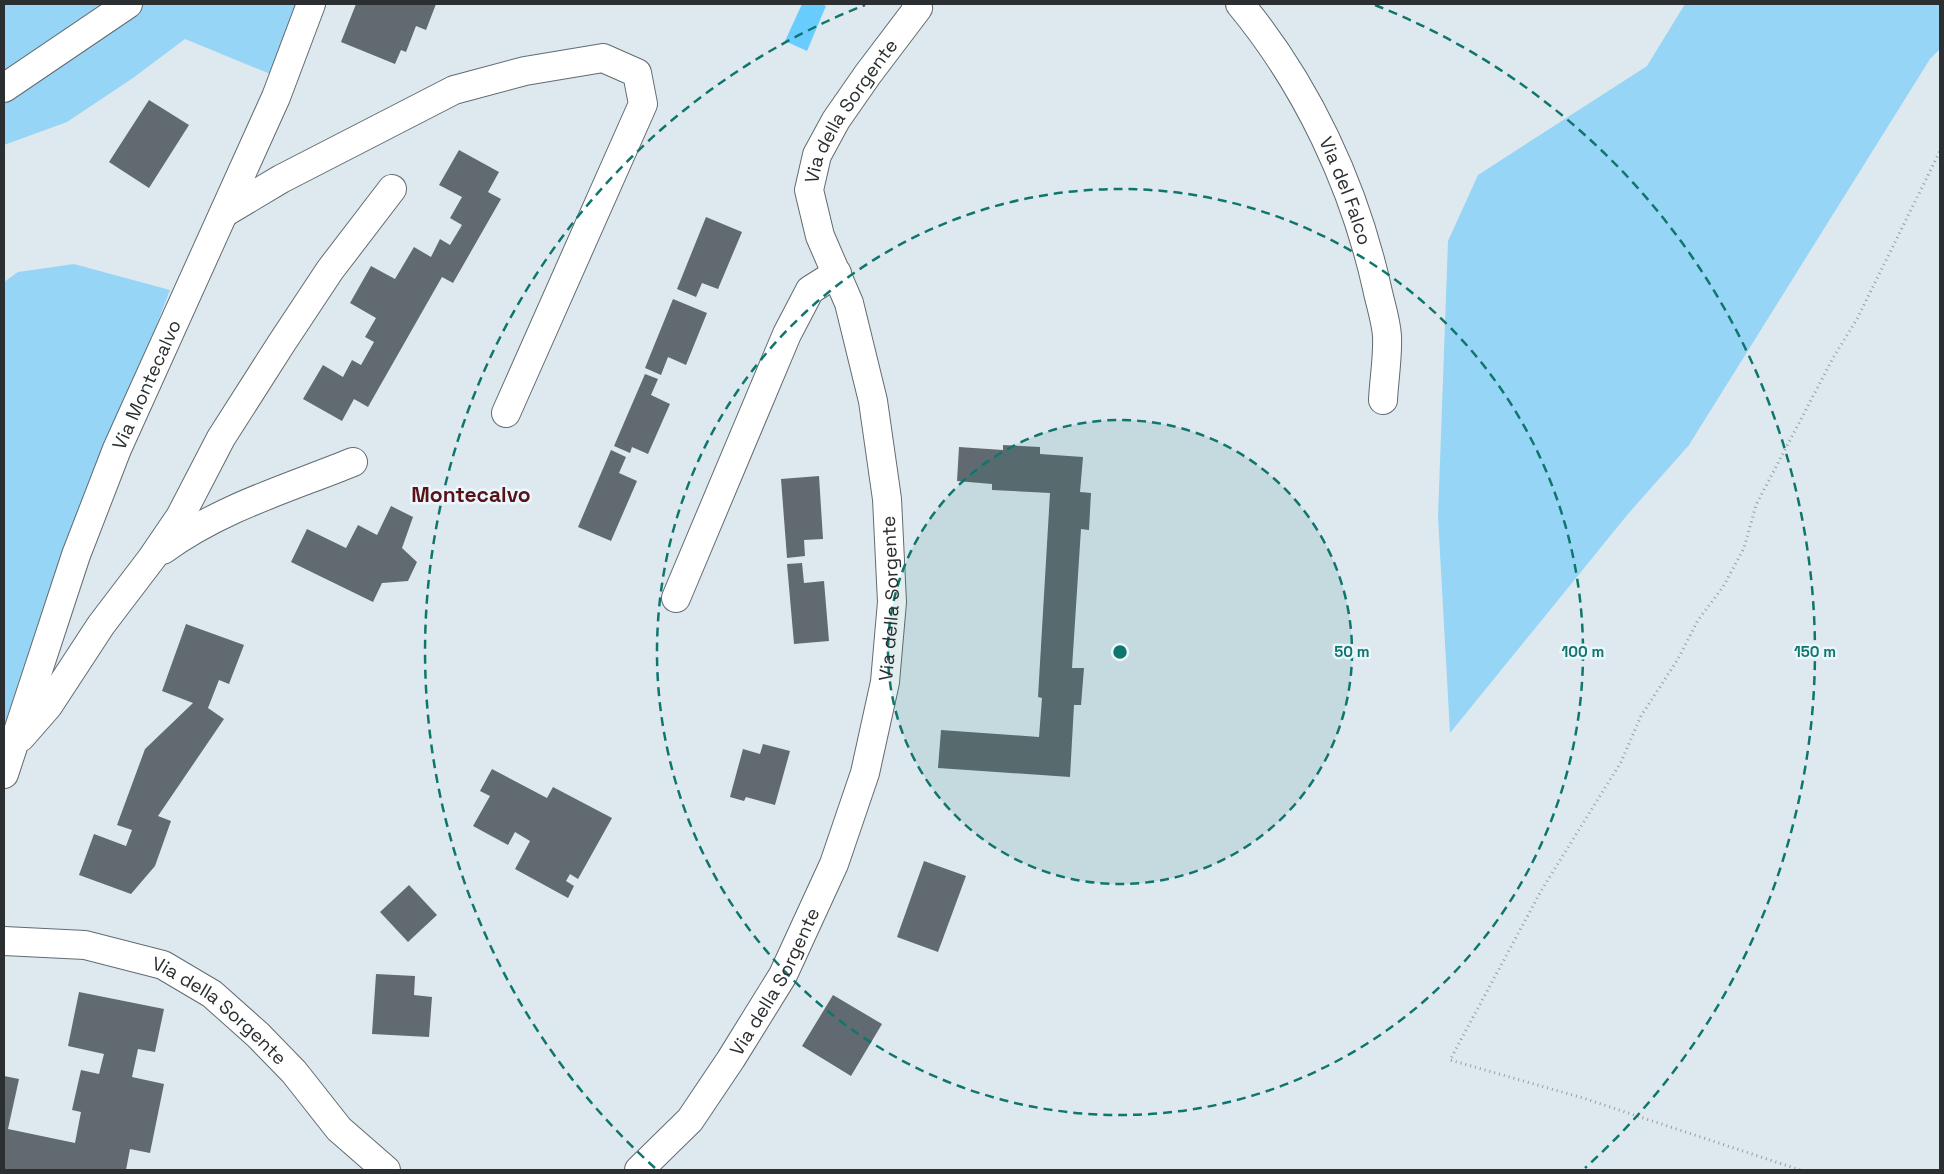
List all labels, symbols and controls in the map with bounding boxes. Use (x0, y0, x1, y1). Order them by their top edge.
street label: Via della Sorgente (798, 34, 903, 186)
street label: Via del Falco (1314, 133, 1378, 248)
street label: Via Montecalvo (106, 315, 186, 453)
district label: Montecalvo (411, 481, 531, 508)
street label: Via della Sorgente (873, 515, 905, 682)
text: 50 m (1334, 642, 1370, 661)
text: 100 m (1562, 642, 1604, 661)
text: 150 m (1794, 642, 1836, 661)
centre of rings (1111, 643, 1129, 661)
street label: Via della Sorgente (724, 903, 825, 1060)
street label: Via della Sorgente (150, 950, 292, 1070)

